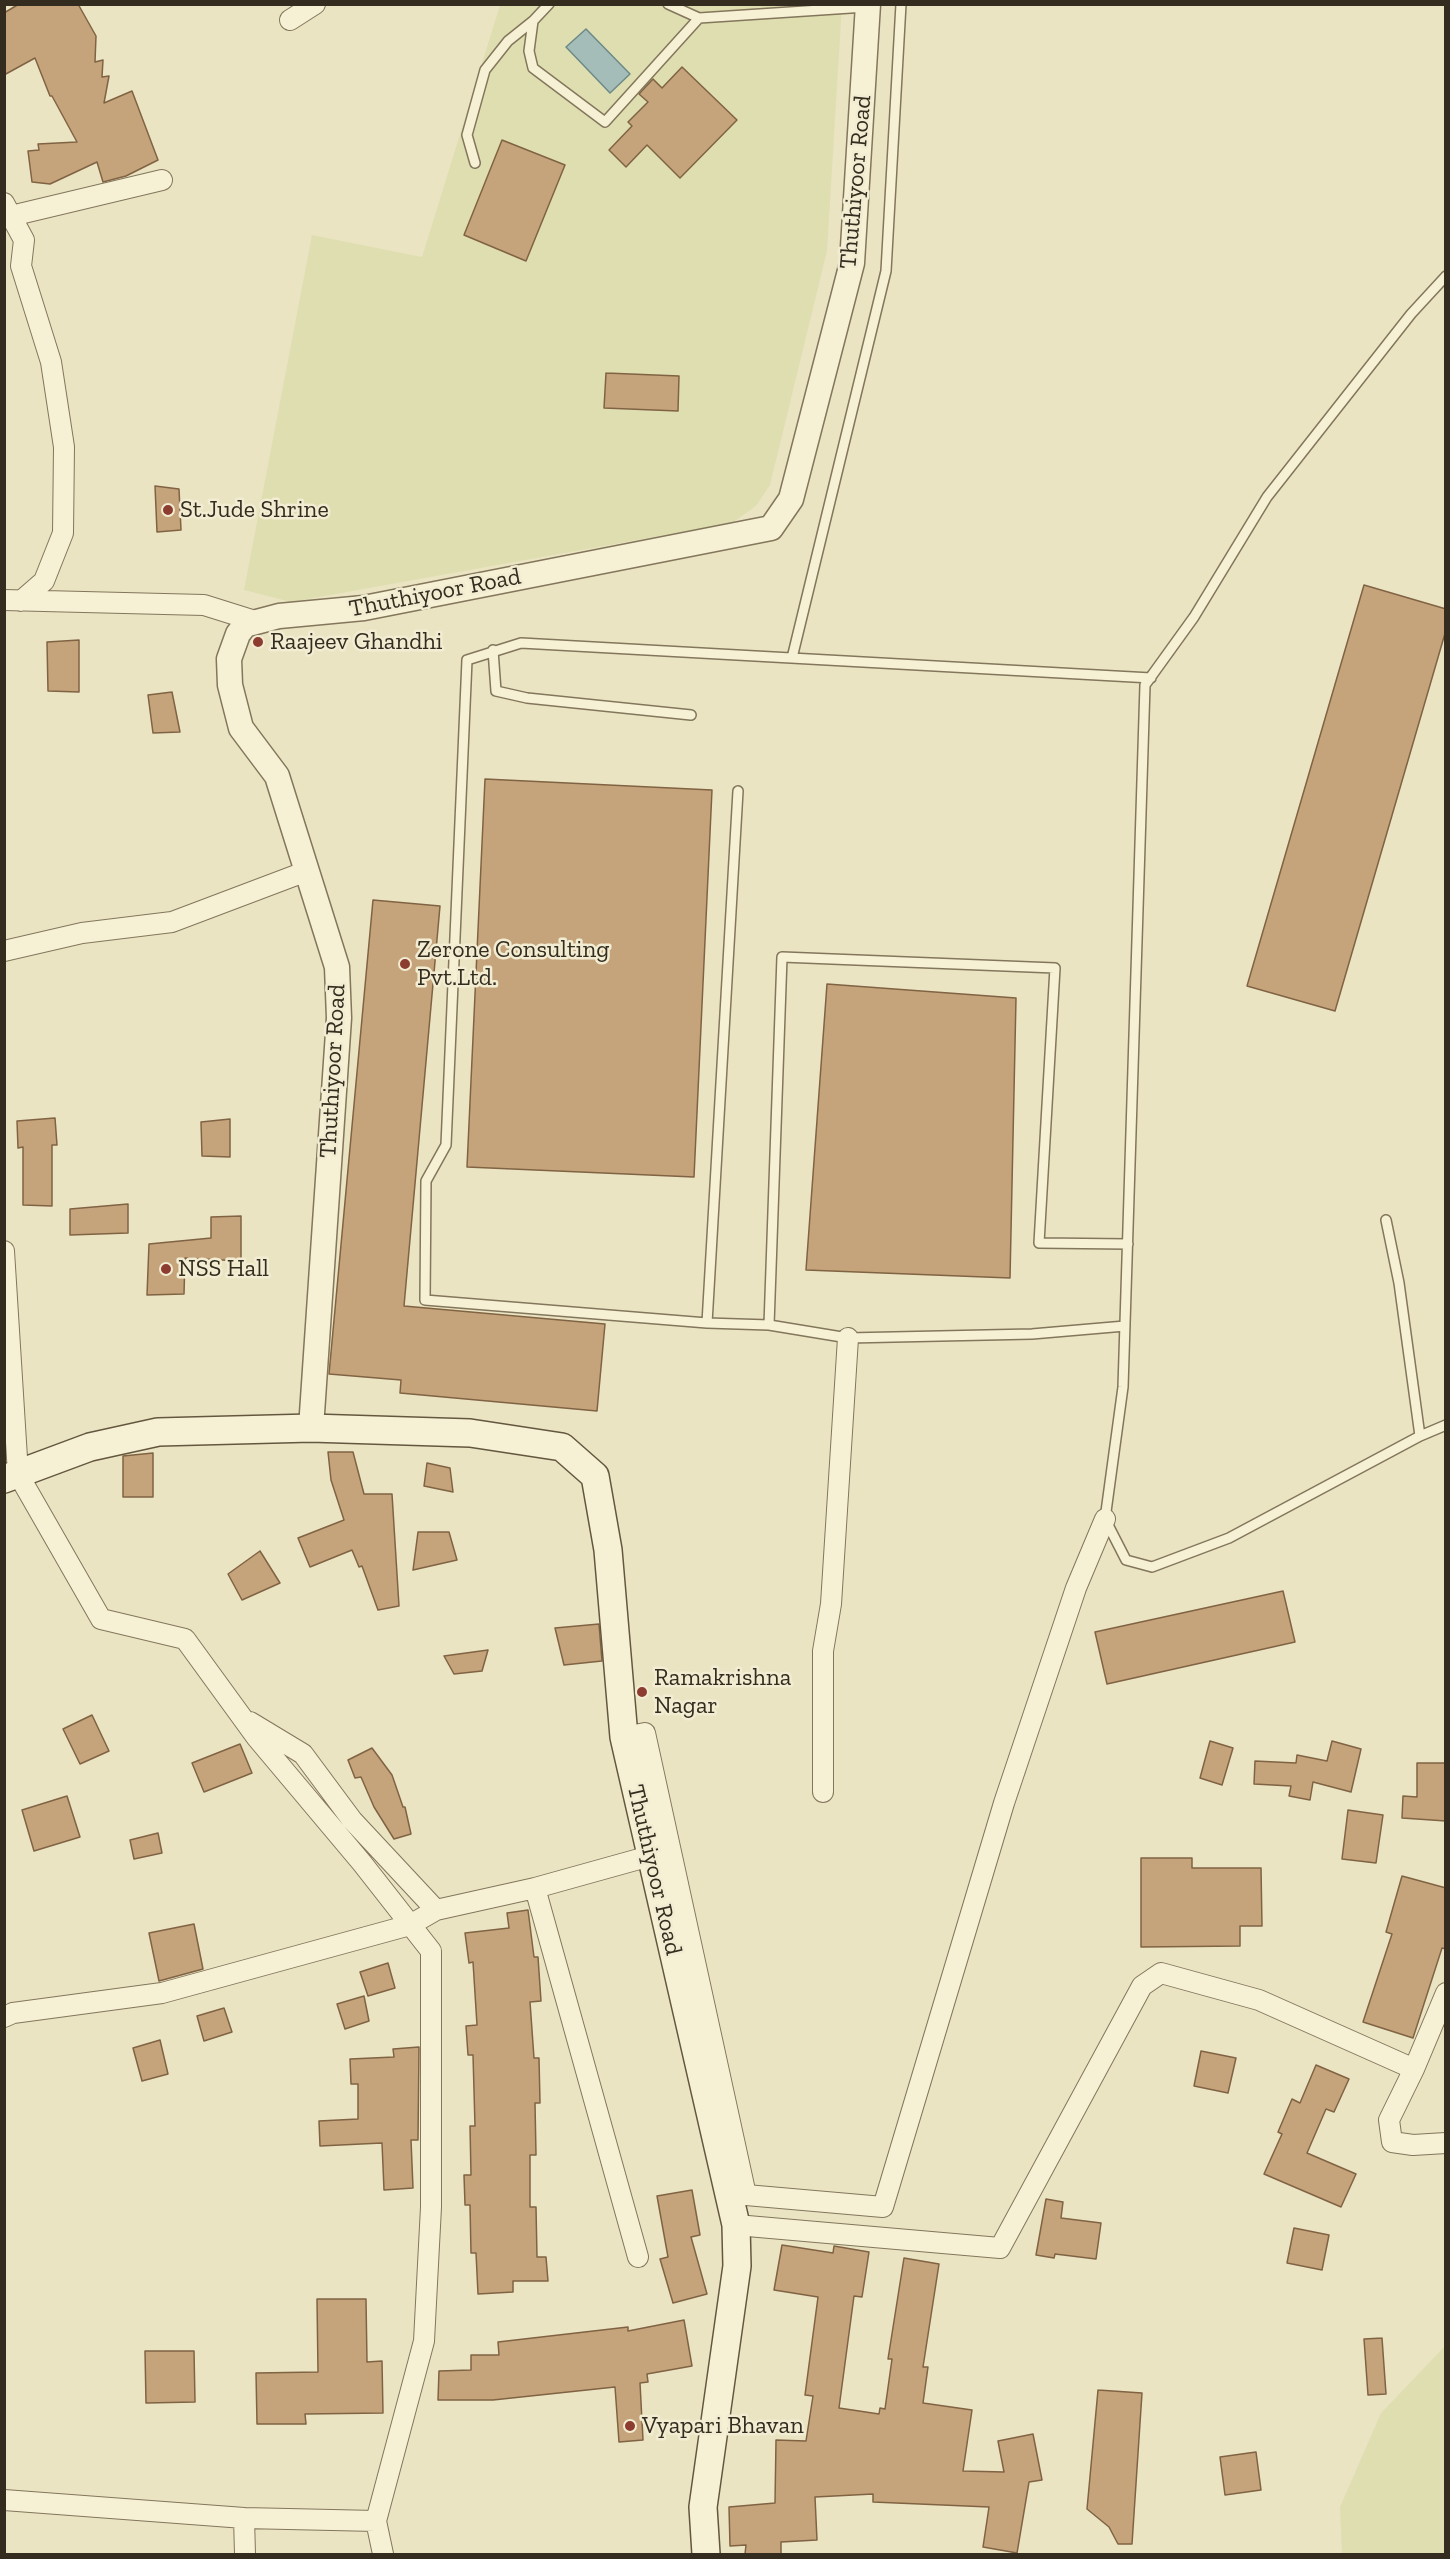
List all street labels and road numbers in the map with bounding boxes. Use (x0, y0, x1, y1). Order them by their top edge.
street label: Thuthiyoor Road (834, 94, 878, 270)
street label: Thuthiyoor Road (347, 562, 523, 624)
street label: Thuthiyoor Road (314, 983, 352, 1159)
street label: Thuthiyoor Road (620, 1782, 688, 1958)

